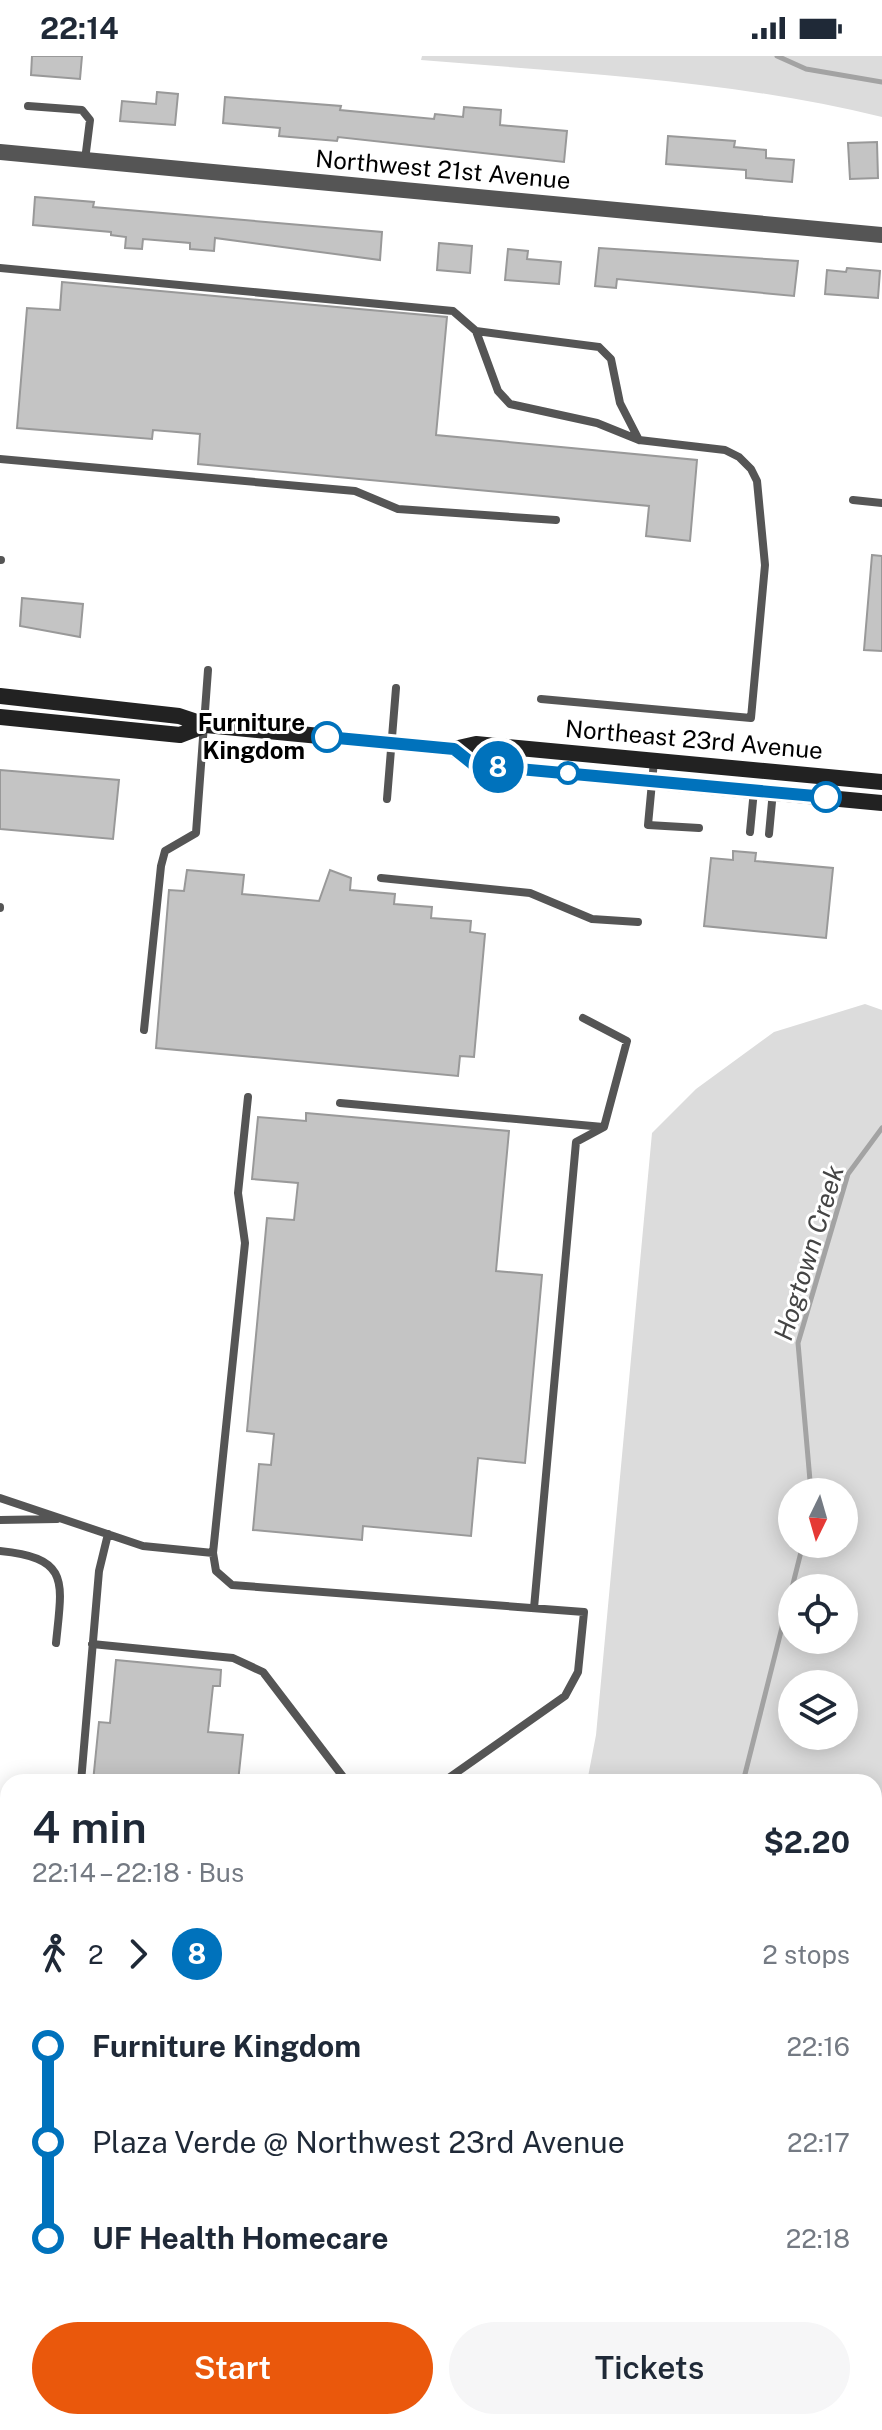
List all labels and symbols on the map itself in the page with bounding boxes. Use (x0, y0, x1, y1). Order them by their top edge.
street label: Northwest 21st Avenue (314, 144, 572, 194)
place label: Furniture Kingdom (198, 708, 305, 764)
street label: Northeast 23rd Avenue (564, 714, 824, 764)
marker: Furniture Kingdom (312, 722, 342, 752)
line badge: 8 (472, 741, 524, 793)
unlabelled marker (557, 762, 579, 784)
unlabelled marker (811, 782, 841, 812)
water label: Hogtown Creek (767, 1162, 850, 1344)
north arrow (778, 1478, 858, 1558)

